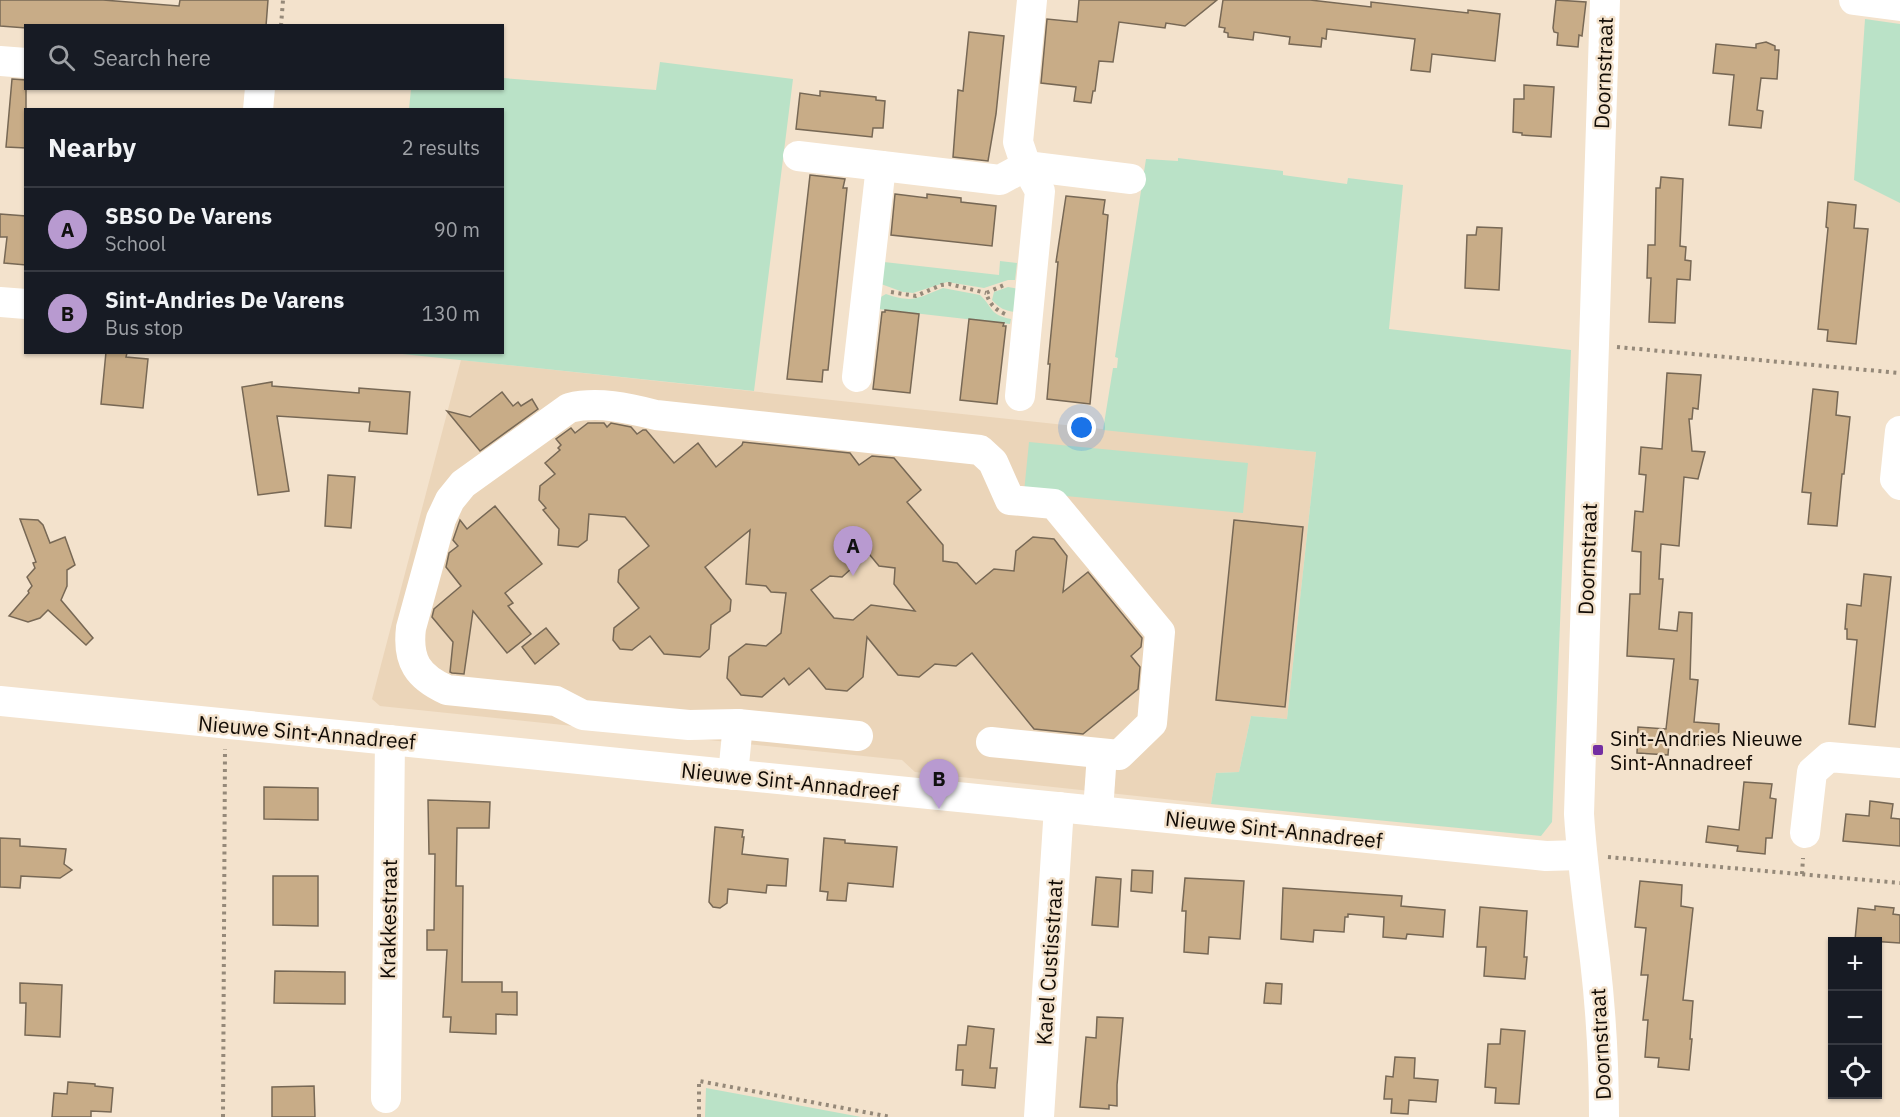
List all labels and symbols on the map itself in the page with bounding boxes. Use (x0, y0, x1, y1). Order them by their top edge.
street label: Doornstraat (1587, 16, 1619, 130)
your location (1067, 413, 1096, 442)
street label: Doornstraat (1571, 502, 1603, 616)
pin: A (834, 526, 872, 576)
street label: Nieuwe Sint-Annadreef (197, 709, 417, 755)
place label: Sint-Andries Nieuwe Sint-Annadreef (1610, 724, 1803, 776)
marker: Sint-Andries Nieuwe Sint-Annadreef (1591, 743, 1605, 757)
street label: Nieuwe Sint-Annadreef (680, 756, 900, 806)
pin: B (920, 760, 958, 809)
street label: Nieuwe Sint-Annadreef (1164, 804, 1384, 854)
street label: Krakkestraat (373, 859, 403, 979)
street label: Karel Custisstraat (1029, 878, 1069, 1046)
street label: Doornstraat (1583, 987, 1617, 1101)

